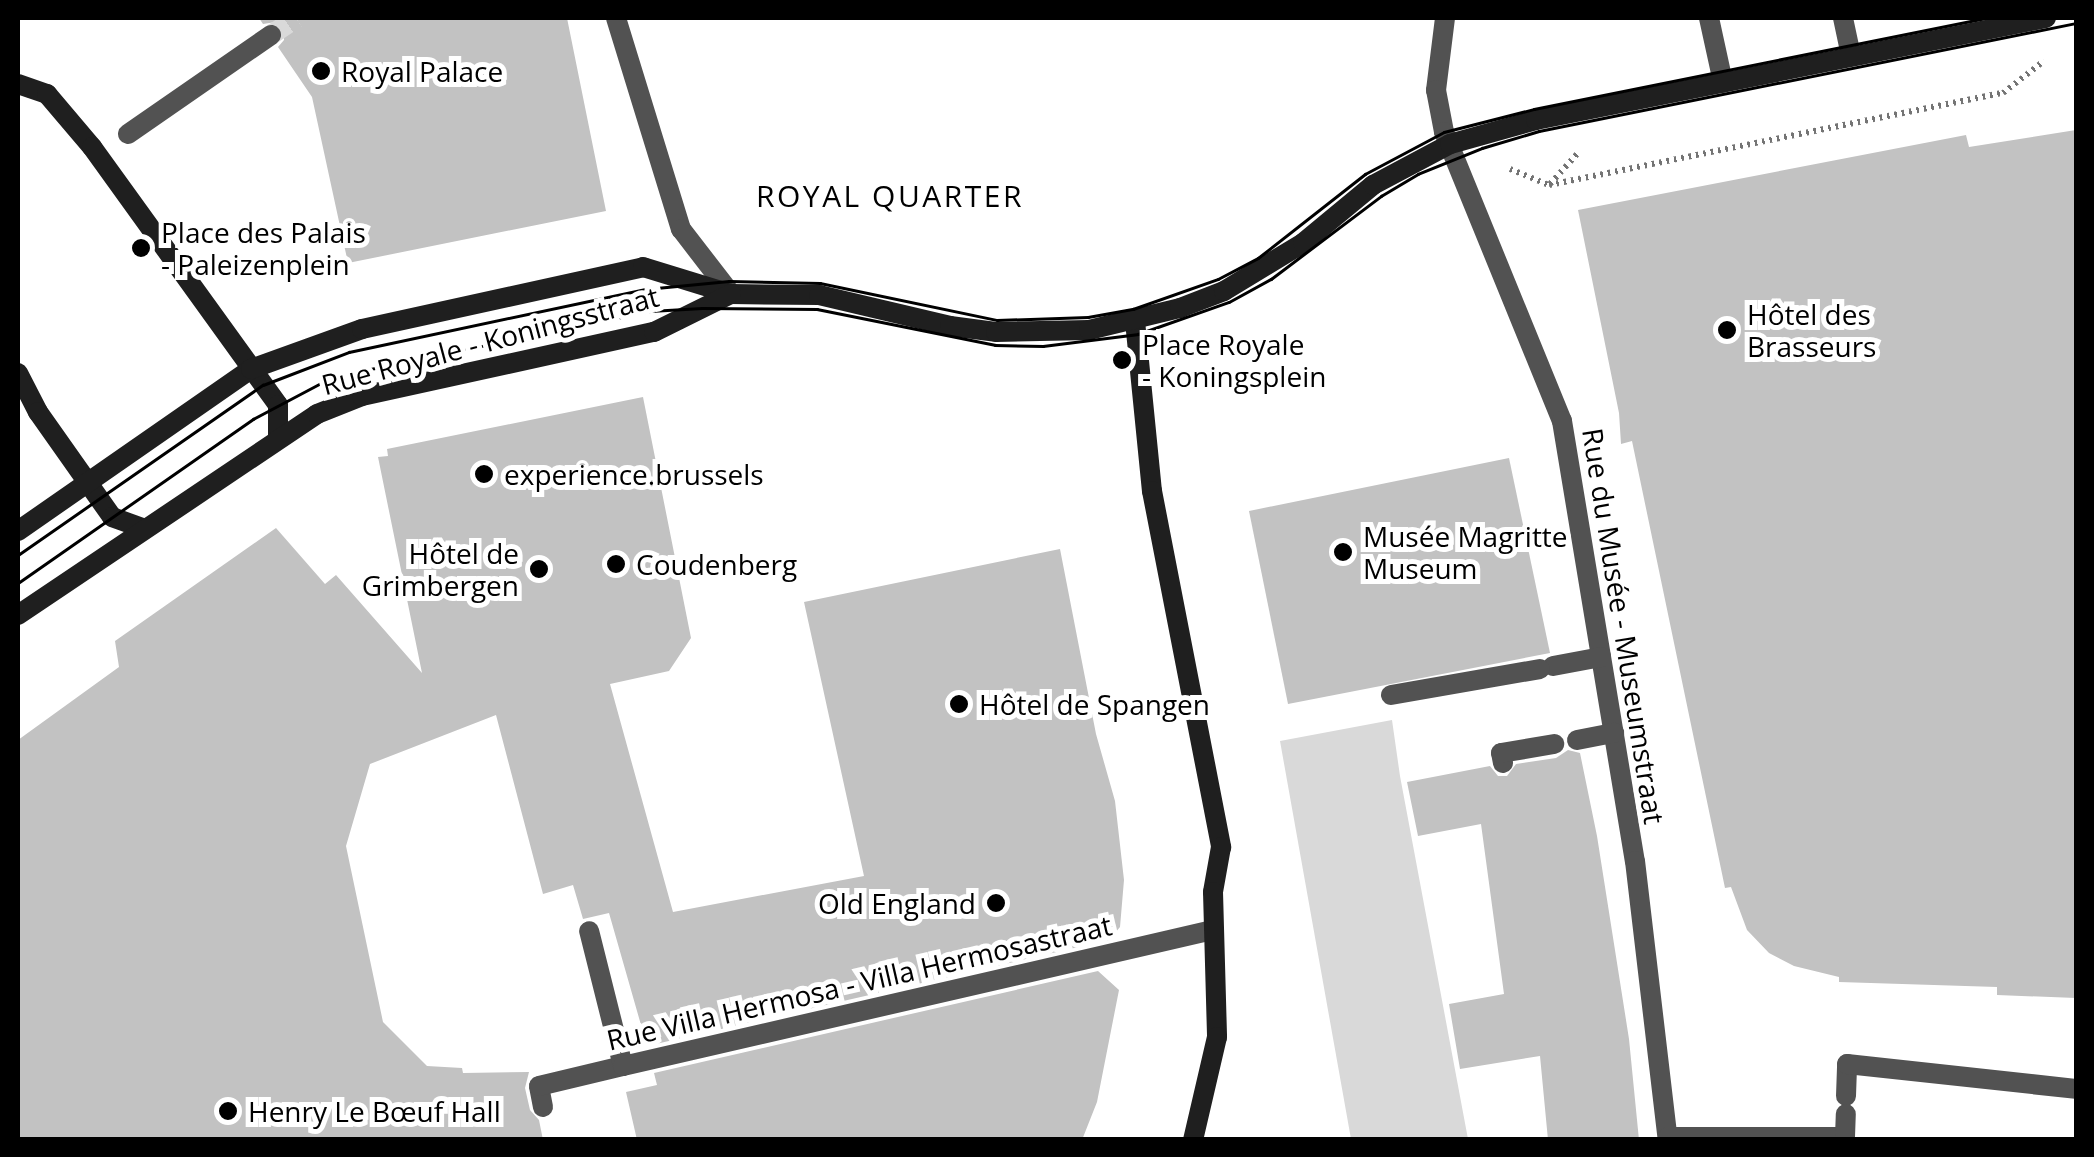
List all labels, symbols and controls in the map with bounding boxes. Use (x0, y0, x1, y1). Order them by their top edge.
place label: Royal Palace (341, 54, 503, 88)
marker: Royal Palace (310, 60, 332, 82)
district label: ROYAL QUARTER (756, 178, 1024, 214)
place label: Place des Palais - Paleizenplein (161, 215, 366, 281)
marker: Place des Palais - Paleizenplein (130, 237, 152, 259)
street label: Rue Royale - Koningsstraat (318, 279, 662, 401)
place label: Hôtel des Brasseurs (1747, 297, 1876, 363)
marker: Hôtel des Brasseurs (1716, 319, 1738, 341)
place label: Place Royale - Koningsplein (1142, 327, 1326, 393)
marker: Place Royale - Koningsplein (1111, 349, 1133, 371)
street label: Rue du Musée - Museumstraat (1576, 426, 1672, 826)
place label: experience.brussels (504, 457, 764, 491)
marker: experience.brussels (473, 463, 495, 485)
place label: Musée Magritte Museum (1363, 519, 1568, 585)
place label: Hôtel de Grimbergen (362, 536, 519, 602)
marker: Musée Magritte Museum (1332, 541, 1354, 563)
place label: Coudenberg (636, 547, 797, 581)
marker: Coudenberg (605, 553, 627, 575)
marker: Hôtel de Grimbergen (528, 558, 550, 580)
place label: Hôtel de Spangen (979, 687, 1210, 721)
marker: Hôtel de Spangen (948, 693, 970, 715)
place label: Old England (818, 886, 976, 920)
marker: Old England (985, 892, 1007, 914)
street label: Rue Villa Hermosa - Villa Hermosastraat (603, 907, 1115, 1057)
place label: Henry Le Bœuf Hall (248, 1094, 501, 1128)
marker: Henry Le Bœuf Hall (217, 1100, 239, 1122)

